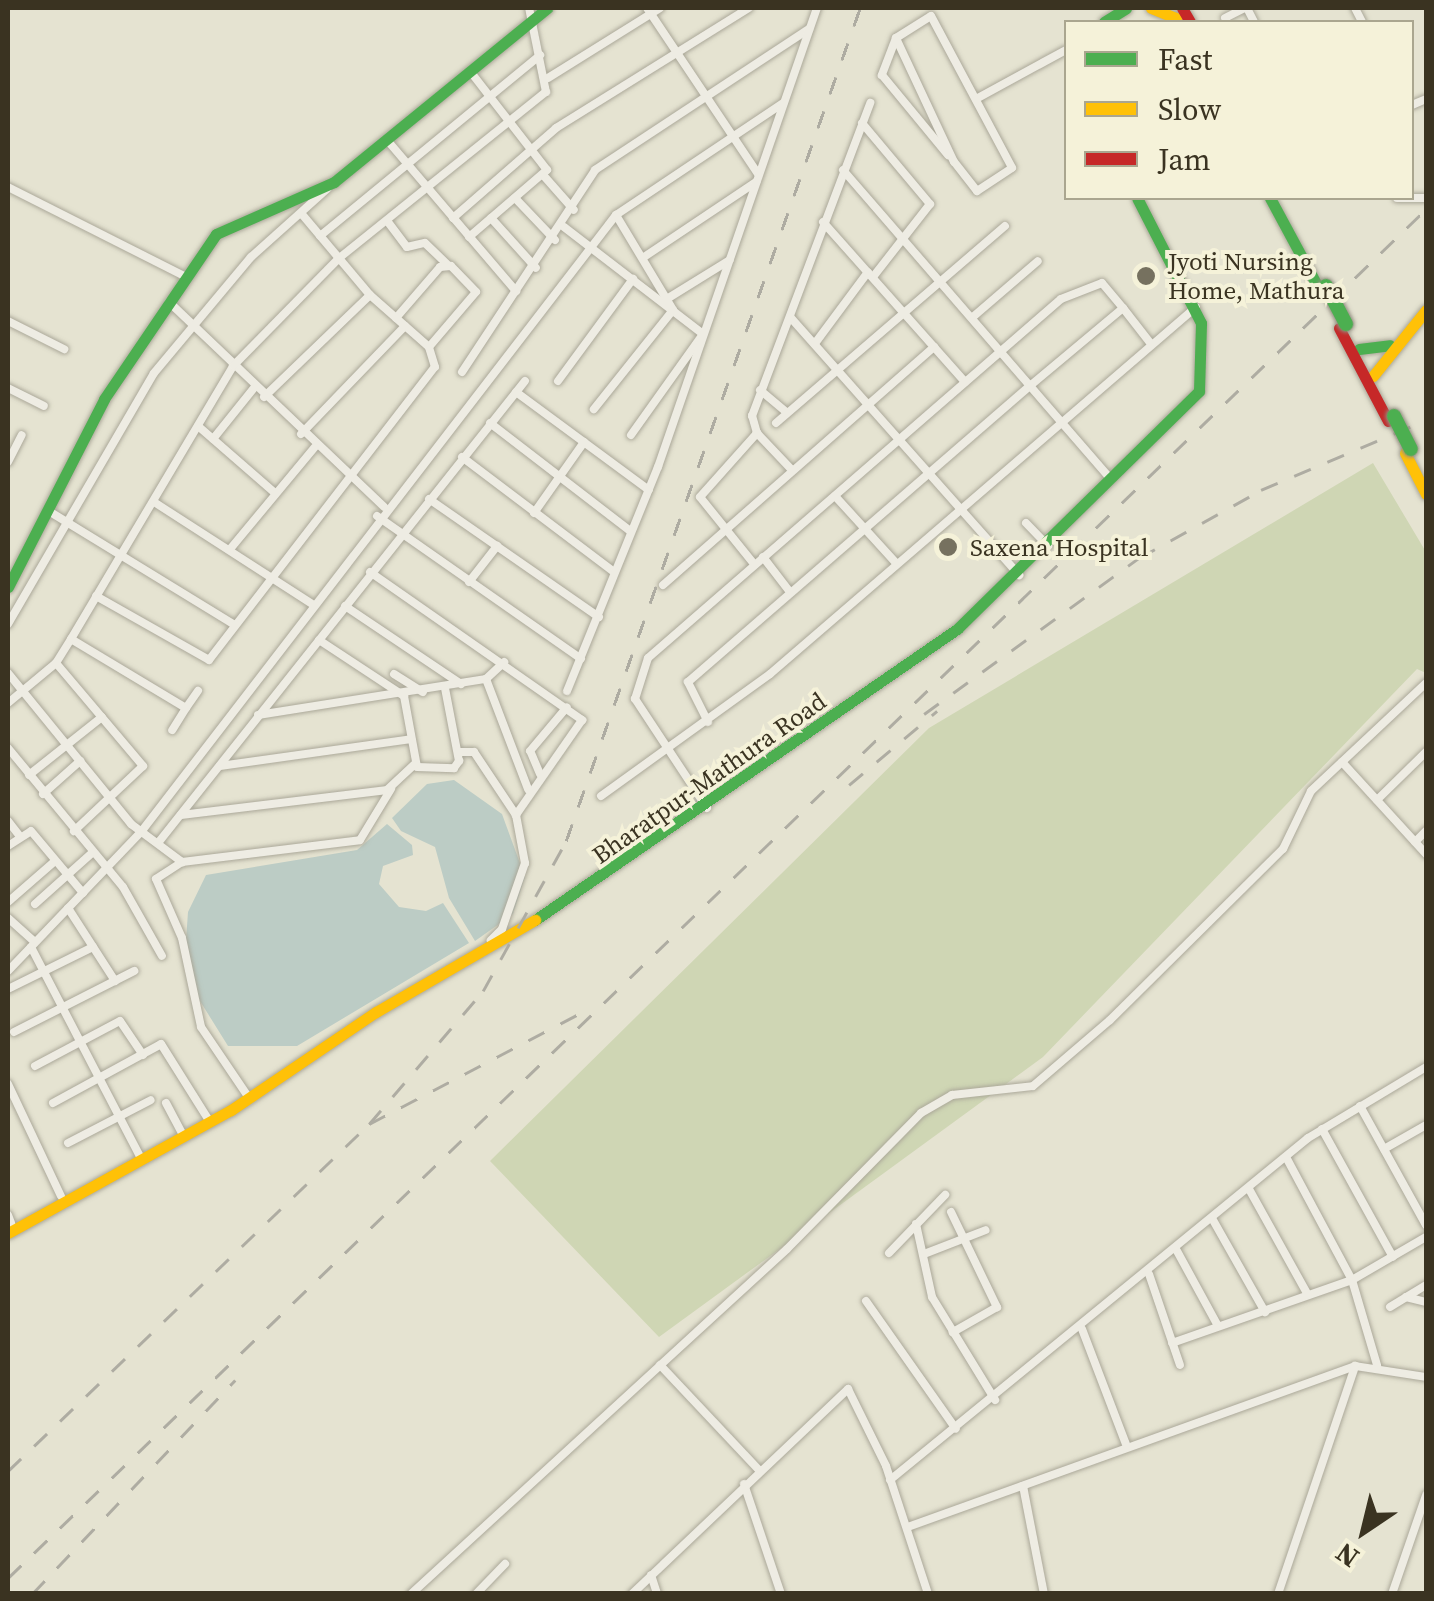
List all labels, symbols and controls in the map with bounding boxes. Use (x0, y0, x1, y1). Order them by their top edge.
legend (1064, 20, 1414, 200)
text: Fast (1158, 39, 1212, 80)
text: Slow (1158, 89, 1221, 130)
text: Jam (1158, 139, 1211, 180)
place label: Jyoti Nursing Home, Mathura (1168, 247, 1344, 306)
marker: Jyoti Nursing Home, Mathura (1133, 263, 1159, 289)
place label: Saxena Hospital (970, 532, 1148, 562)
marker: Saxena Hospital (935, 534, 961, 560)
street label: Bharatpur-Mathura Road (586, 686, 832, 870)
north arrow (1314, 1481, 1414, 1581)
text: N (1328, 1534, 1366, 1577)

